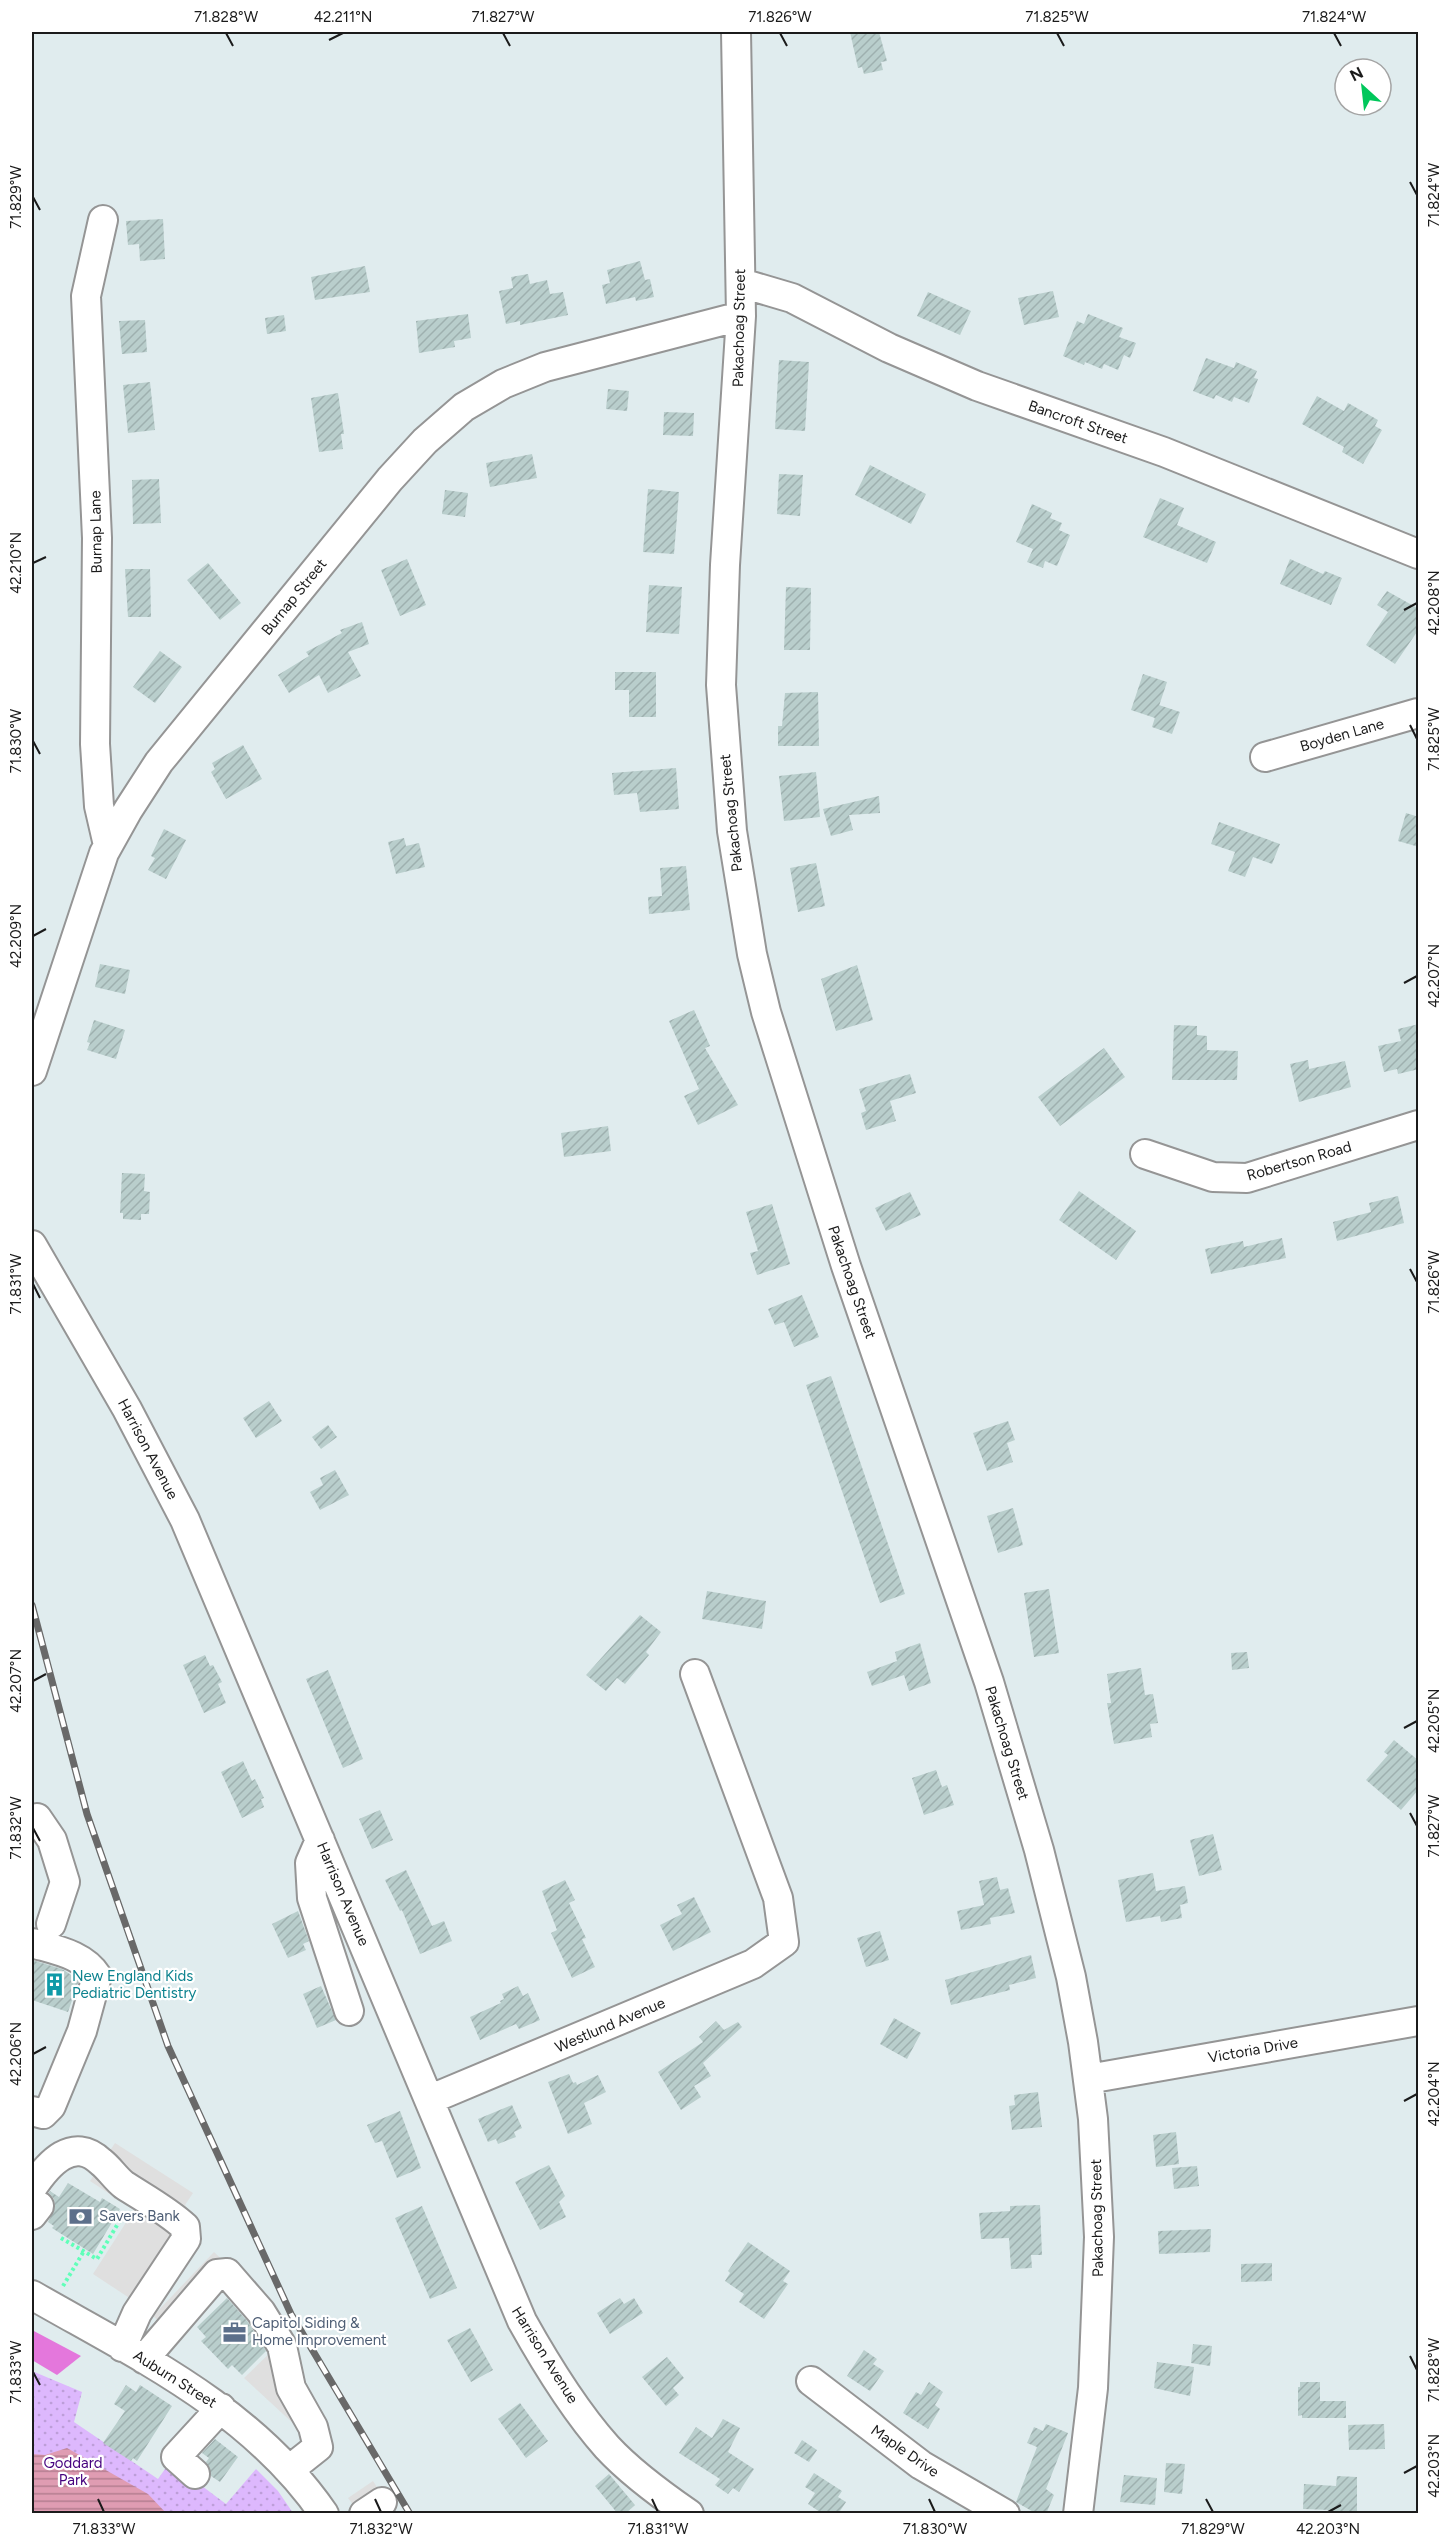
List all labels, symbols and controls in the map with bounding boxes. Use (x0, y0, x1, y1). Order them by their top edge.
text: 71.828°W (194, 8, 259, 26)
text: 42.211°N (314, 8, 372, 26)
text: 71.827°W (472, 8, 535, 26)
text: 71.826°W (748, 8, 812, 26)
text: 71.825°W (1025, 8, 1089, 26)
text: 71.824°W (1302, 8, 1367, 26)
north arrow (1333, 57, 1393, 117)
text: N (1347, 63, 1366, 85)
text: 71.824°W (1425, 162, 1443, 227)
text: 71.829°W (7, 165, 25, 229)
street label: Pakachoag Street (729, 268, 749, 387)
street label: Bancroft Street (1026, 397, 1130, 448)
street label: Burnap Lane (86, 490, 106, 574)
text: 42.210°N (7, 532, 25, 594)
street label: Burnap Street (258, 555, 331, 639)
text: 42.208°N (1425, 570, 1443, 636)
text: 71.825°W (1425, 707, 1443, 771)
text: 71.830°W (7, 708, 25, 773)
street label: Boyden Lane (1298, 714, 1386, 756)
street label: Pakachoag Street (716, 753, 746, 873)
text: 42.209°N (7, 904, 25, 968)
text: 42.207°N (1425, 944, 1443, 1008)
street label: Robertson Road (1245, 1137, 1353, 1185)
street label: Pakachoag Street (824, 1223, 880, 1341)
text: 71.826°W (1425, 1250, 1443, 1314)
text: 71.831°W (7, 1253, 25, 1314)
street label: Harrison Avenue (114, 1396, 182, 1502)
text: 42.207°N (7, 1649, 25, 1713)
street label: Pakachoag Street (981, 1684, 1033, 1803)
text: 42.205°N (1425, 1689, 1443, 1753)
text: 71.827°W (1425, 1794, 1443, 1857)
text: 71.832°W (7, 1796, 25, 1860)
street label: Harrison Avenue (313, 1839, 373, 1949)
place label: New England Kids Pediatric Dentistry (72, 1967, 196, 2002)
building icon: New England Kids Pediatric Dentistry (41, 1972, 67, 1998)
street label: Westlund Avenue (552, 1994, 668, 2056)
text: 42.206°N (7, 2022, 25, 2086)
street label: Victoria Drive (1207, 2033, 1299, 2067)
text: 42.204°N (1425, 2061, 1443, 2127)
street label: Pakachoag Street (1087, 2158, 1107, 2277)
bank icon: Savers Bank (68, 2203, 94, 2229)
place label: Savers Bank (99, 2207, 181, 2225)
street label: Harrison Avenue (508, 2303, 582, 2407)
place label: Capitol Siding & Home Improvement (252, 2314, 387, 2349)
office icon: Capitol Siding & Home Improvement (221, 2319, 247, 2345)
text: 71.828°W (1425, 2337, 1443, 2402)
text: 71.833°W (7, 2340, 25, 2403)
street label: Auburn Street (130, 2346, 220, 2412)
street label: Maple Drive (867, 2421, 943, 2481)
text: 42.203°N (1425, 2434, 1443, 2498)
park label: Goddard Park (43, 2454, 103, 2489)
text: 71.833°W (73, 2520, 136, 2538)
text: 71.832°W (349, 2520, 413, 2538)
text: 71.831°W (628, 2520, 689, 2538)
text: 71.830°W (903, 2520, 968, 2538)
text: 71.829°W (1181, 2520, 1245, 2538)
text: 42.203°N (1296, 2520, 1360, 2538)

